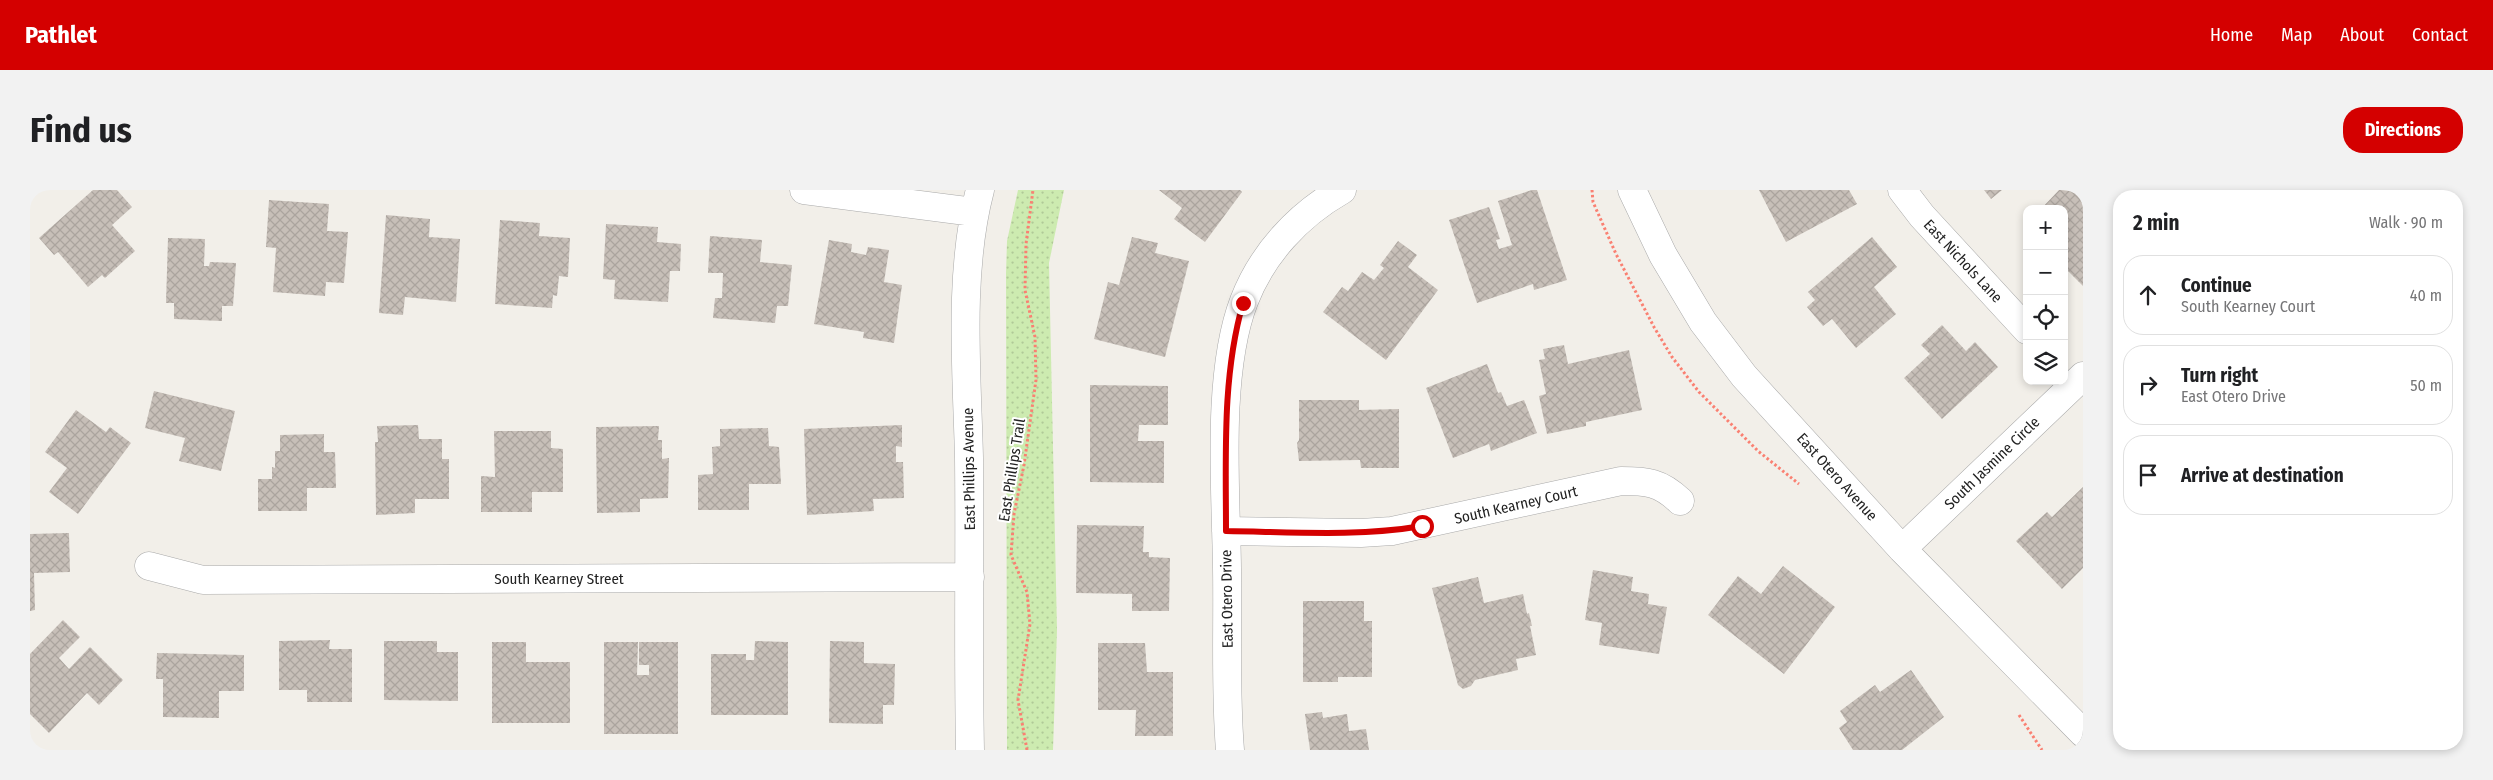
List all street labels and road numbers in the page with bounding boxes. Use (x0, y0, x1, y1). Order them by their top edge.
street label: East Nichols Lane (1920, 216, 2006, 306)
street label: East Phillips Avenue (959, 407, 979, 531)
street label: South Jasmine Circle (1941, 413, 2043, 513)
street label: East Phillips Trail (995, 417, 1029, 523)
street label: East Otero Avenue (1793, 429, 1881, 525)
street label: South Kearney Court (1453, 482, 1579, 528)
street label: East Otero Drive (1217, 550, 1237, 648)
street label: South Kearney Street (494, 570, 624, 588)

